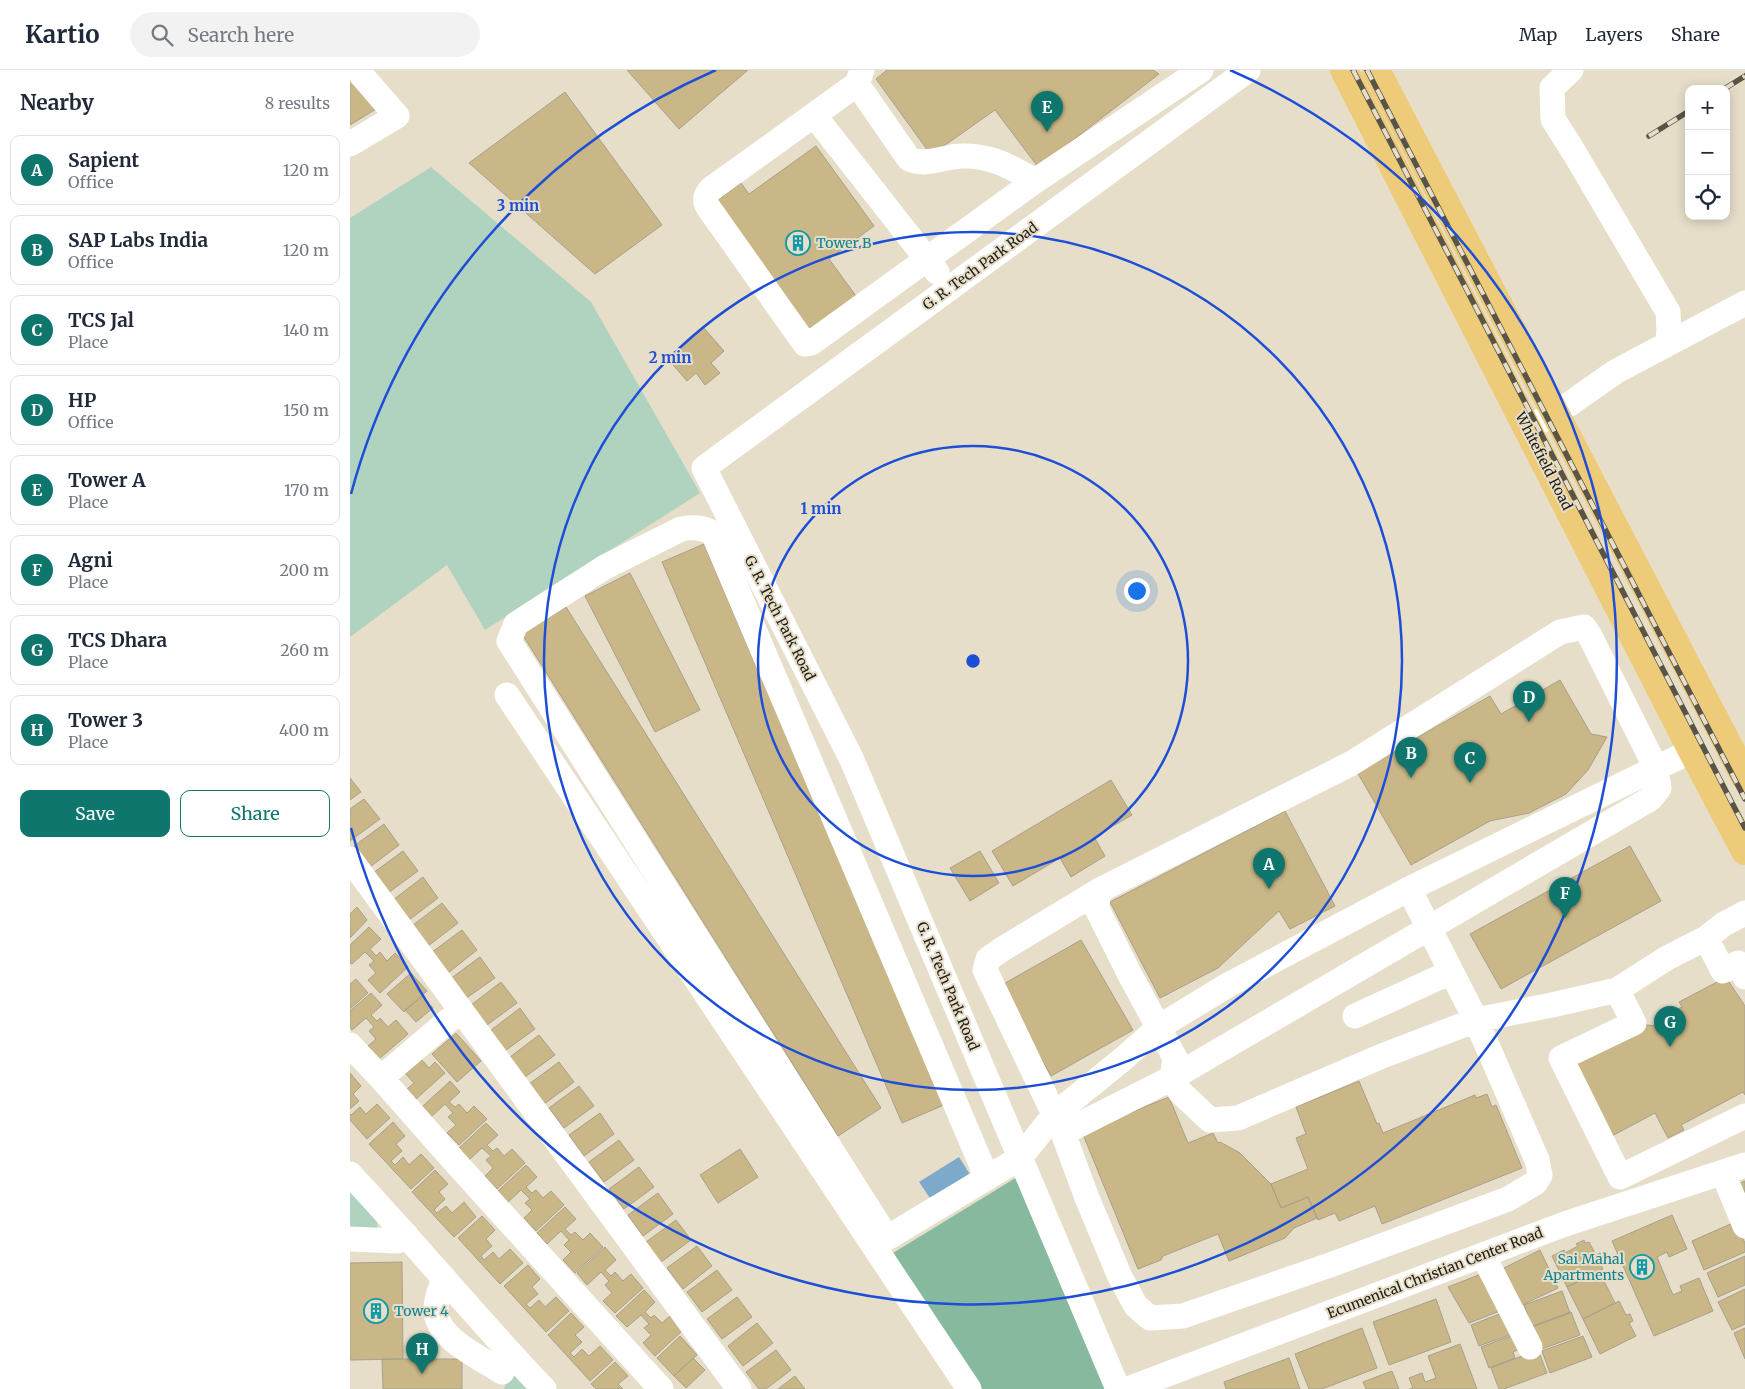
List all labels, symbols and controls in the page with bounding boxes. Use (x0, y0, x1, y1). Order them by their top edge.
search box (130, 12, 480, 57)
text: Kartio (25, 19, 100, 50)
icon: search (148, 21, 176, 49)
text: Search here (188, 23, 294, 47)
text: Map (1519, 23, 1557, 46)
text: Layers (1585, 23, 1643, 46)
text: Share (1671, 23, 1720, 46)
map controls (1685, 85, 1730, 220)
button: + (1685, 85, 1730, 130)
text: Nearby (20, 89, 94, 116)
pin: E (1031, 91, 1063, 132)
text: 8 results (265, 93, 330, 113)
button: − (1685, 130, 1730, 175)
text: Sapient (68, 148, 139, 172)
text: A (31, 160, 43, 180)
text: 120 m (283, 160, 329, 180)
text: Office (68, 172, 114, 192)
button: locate (1685, 175, 1730, 220)
text: 3 min (497, 196, 539, 215)
street label: G. R. Tech Park Road (919, 218, 1042, 314)
text: SAP Labs India (68, 228, 208, 252)
building icon: Tower B (785, 230, 811, 256)
place label: Tower B (816, 234, 871, 252)
text: B (31, 240, 43, 260)
text: 120 m (283, 240, 329, 260)
text: Office (68, 252, 114, 272)
text: TCS Jal (68, 308, 134, 332)
text: C (32, 320, 42, 340)
text: 140 m (283, 320, 329, 340)
text: Place (68, 332, 108, 352)
text: 2 min (649, 348, 691, 367)
text: HP (68, 388, 96, 412)
text: D (31, 400, 43, 420)
text: 150 m (283, 400, 329, 420)
street label: Whitefield Road (1511, 408, 1577, 514)
text: Office (68, 412, 114, 432)
text: Tower A (68, 468, 146, 492)
text: E (32, 480, 42, 500)
text: 170 m (284, 480, 329, 500)
text: Place (68, 492, 108, 512)
text: 1 min (801, 499, 841, 518)
text: Agni (68, 548, 113, 572)
street label: G. R. Tech Park Road (741, 552, 820, 684)
text: F (32, 560, 42, 580)
text: 200 m (279, 560, 329, 580)
text: Place (68, 572, 108, 592)
your location (1124, 578, 1150, 604)
text: TCS Dhara (68, 628, 167, 652)
text: G (31, 640, 43, 660)
text: 260 m (280, 640, 329, 660)
text: Place (68, 652, 108, 672)
centre of rings (964, 652, 982, 670)
pin: D (1513, 681, 1545, 722)
text: Tower 3 (68, 708, 143, 732)
text: H (30, 720, 44, 740)
text: 400 m (279, 720, 329, 740)
text: Place (68, 732, 108, 752)
pin: B (1395, 737, 1427, 778)
pin: C (1454, 742, 1486, 783)
button: Save (20, 790, 170, 837)
button: Share (180, 790, 330, 837)
pin: A (1253, 848, 1285, 889)
pin: F (1549, 877, 1581, 918)
street label: G. R. Tech Park Road (913, 919, 983, 1054)
pin: G (1654, 1006, 1686, 1047)
street label: Ecumenical Christian Center Road (1325, 1223, 1546, 1323)
place label: Sai Mahal Apartments (1543, 1250, 1625, 1284)
building icon: Sai Mahal Apartments (1629, 1254, 1655, 1280)
building icon: Tower 4 (363, 1298, 389, 1324)
place label: Tower 4 (394, 1302, 449, 1320)
pin: H (406, 1333, 438, 1374)

